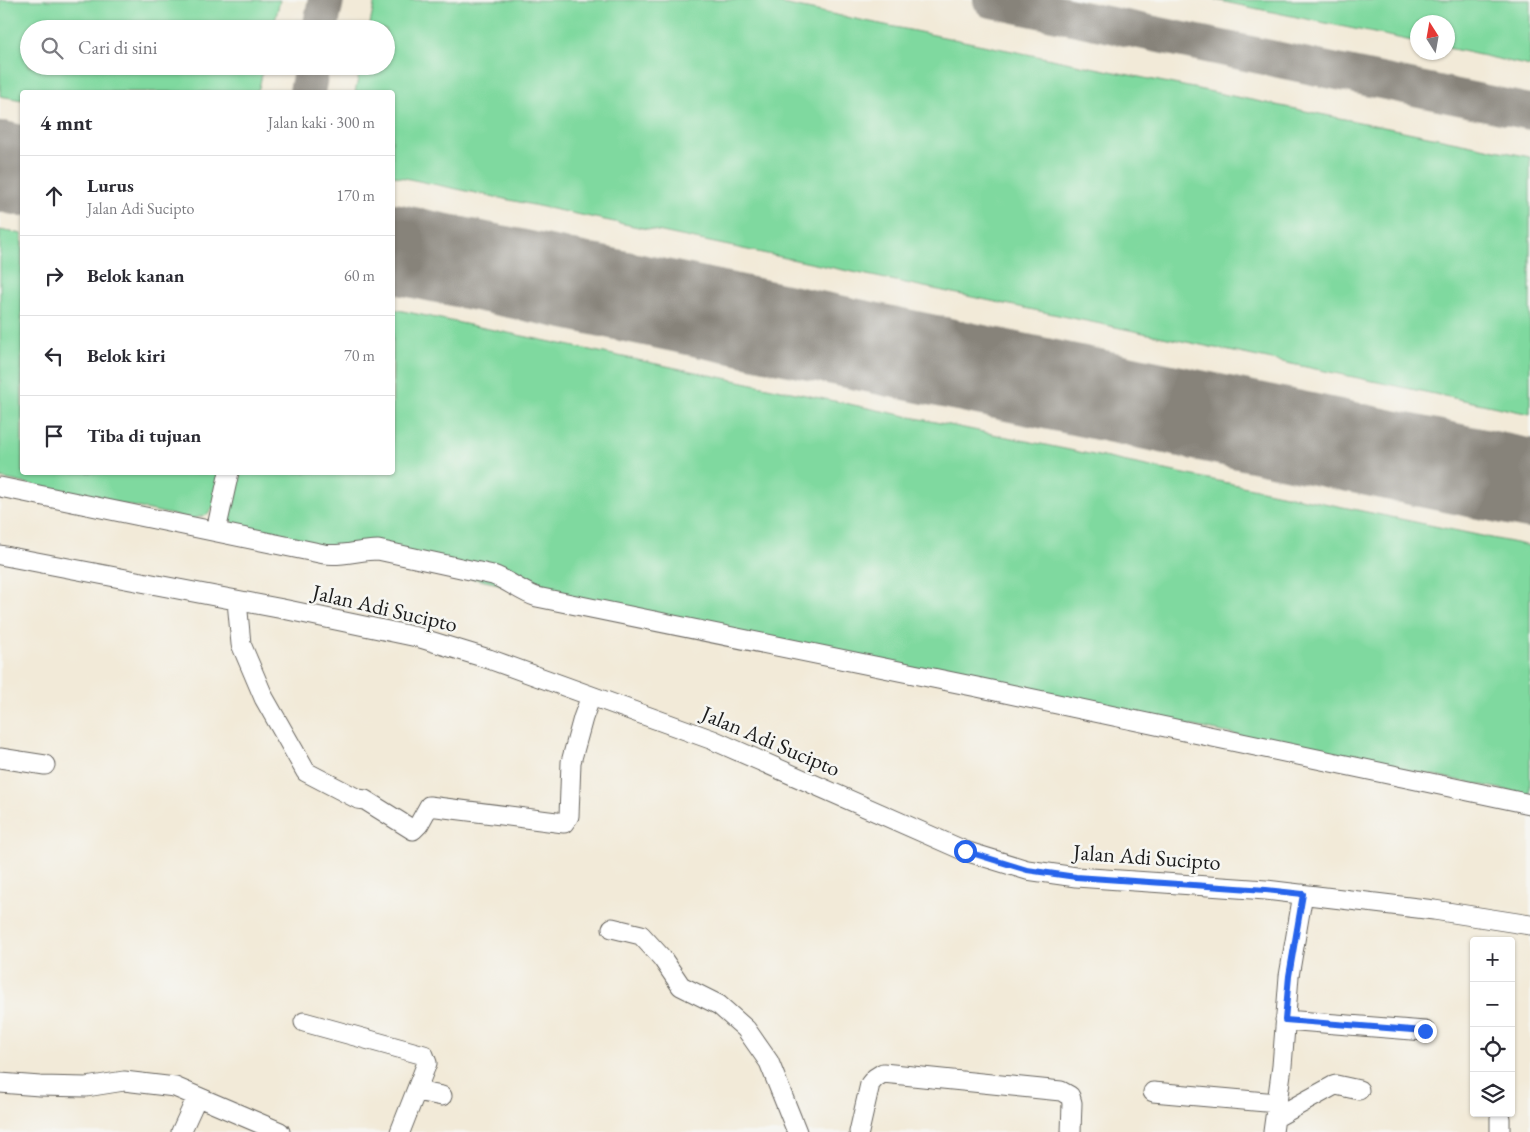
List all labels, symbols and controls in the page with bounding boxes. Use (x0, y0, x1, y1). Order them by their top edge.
north arrow (1410, 15, 1455, 60)
search box (20, 20, 395, 75)
icon: search (38, 34, 66, 62)
text: Cari di sini (78, 35, 157, 60)
text: 4 mnt (40, 109, 92, 136)
text: Jalan kaki · 300 m (268, 112, 375, 133)
text: Lurus (87, 173, 134, 198)
icon: ahead (40, 182, 68, 210)
text: 170 m (336, 185, 375, 206)
text: Jalan Adi Sucipto (87, 198, 195, 219)
icon: right (40, 262, 68, 290)
text: Belok kanan (87, 263, 185, 288)
text: 60 m (344, 265, 375, 286)
icon: left (40, 342, 68, 370)
text: Belok kiri (87, 343, 166, 368)
text: 70 m (344, 345, 375, 366)
icon: arrive (40, 422, 68, 450)
text: Tiba di tujuan (87, 423, 201, 448)
street label: Jalan Adi Sucipto (308, 577, 460, 639)
street label: Jalan Adi Sucipto (695, 698, 845, 783)
street label: Jalan Adi Sucipto (1070, 837, 1222, 877)
route start (954, 840, 977, 863)
map controls (1470, 937, 1515, 1117)
button: + (1470, 937, 1515, 982)
button: − (1470, 982, 1515, 1027)
route end (1414, 1020, 1437, 1043)
button: locate (1470, 1027, 1515, 1072)
button: layers (1470, 1072, 1515, 1117)

